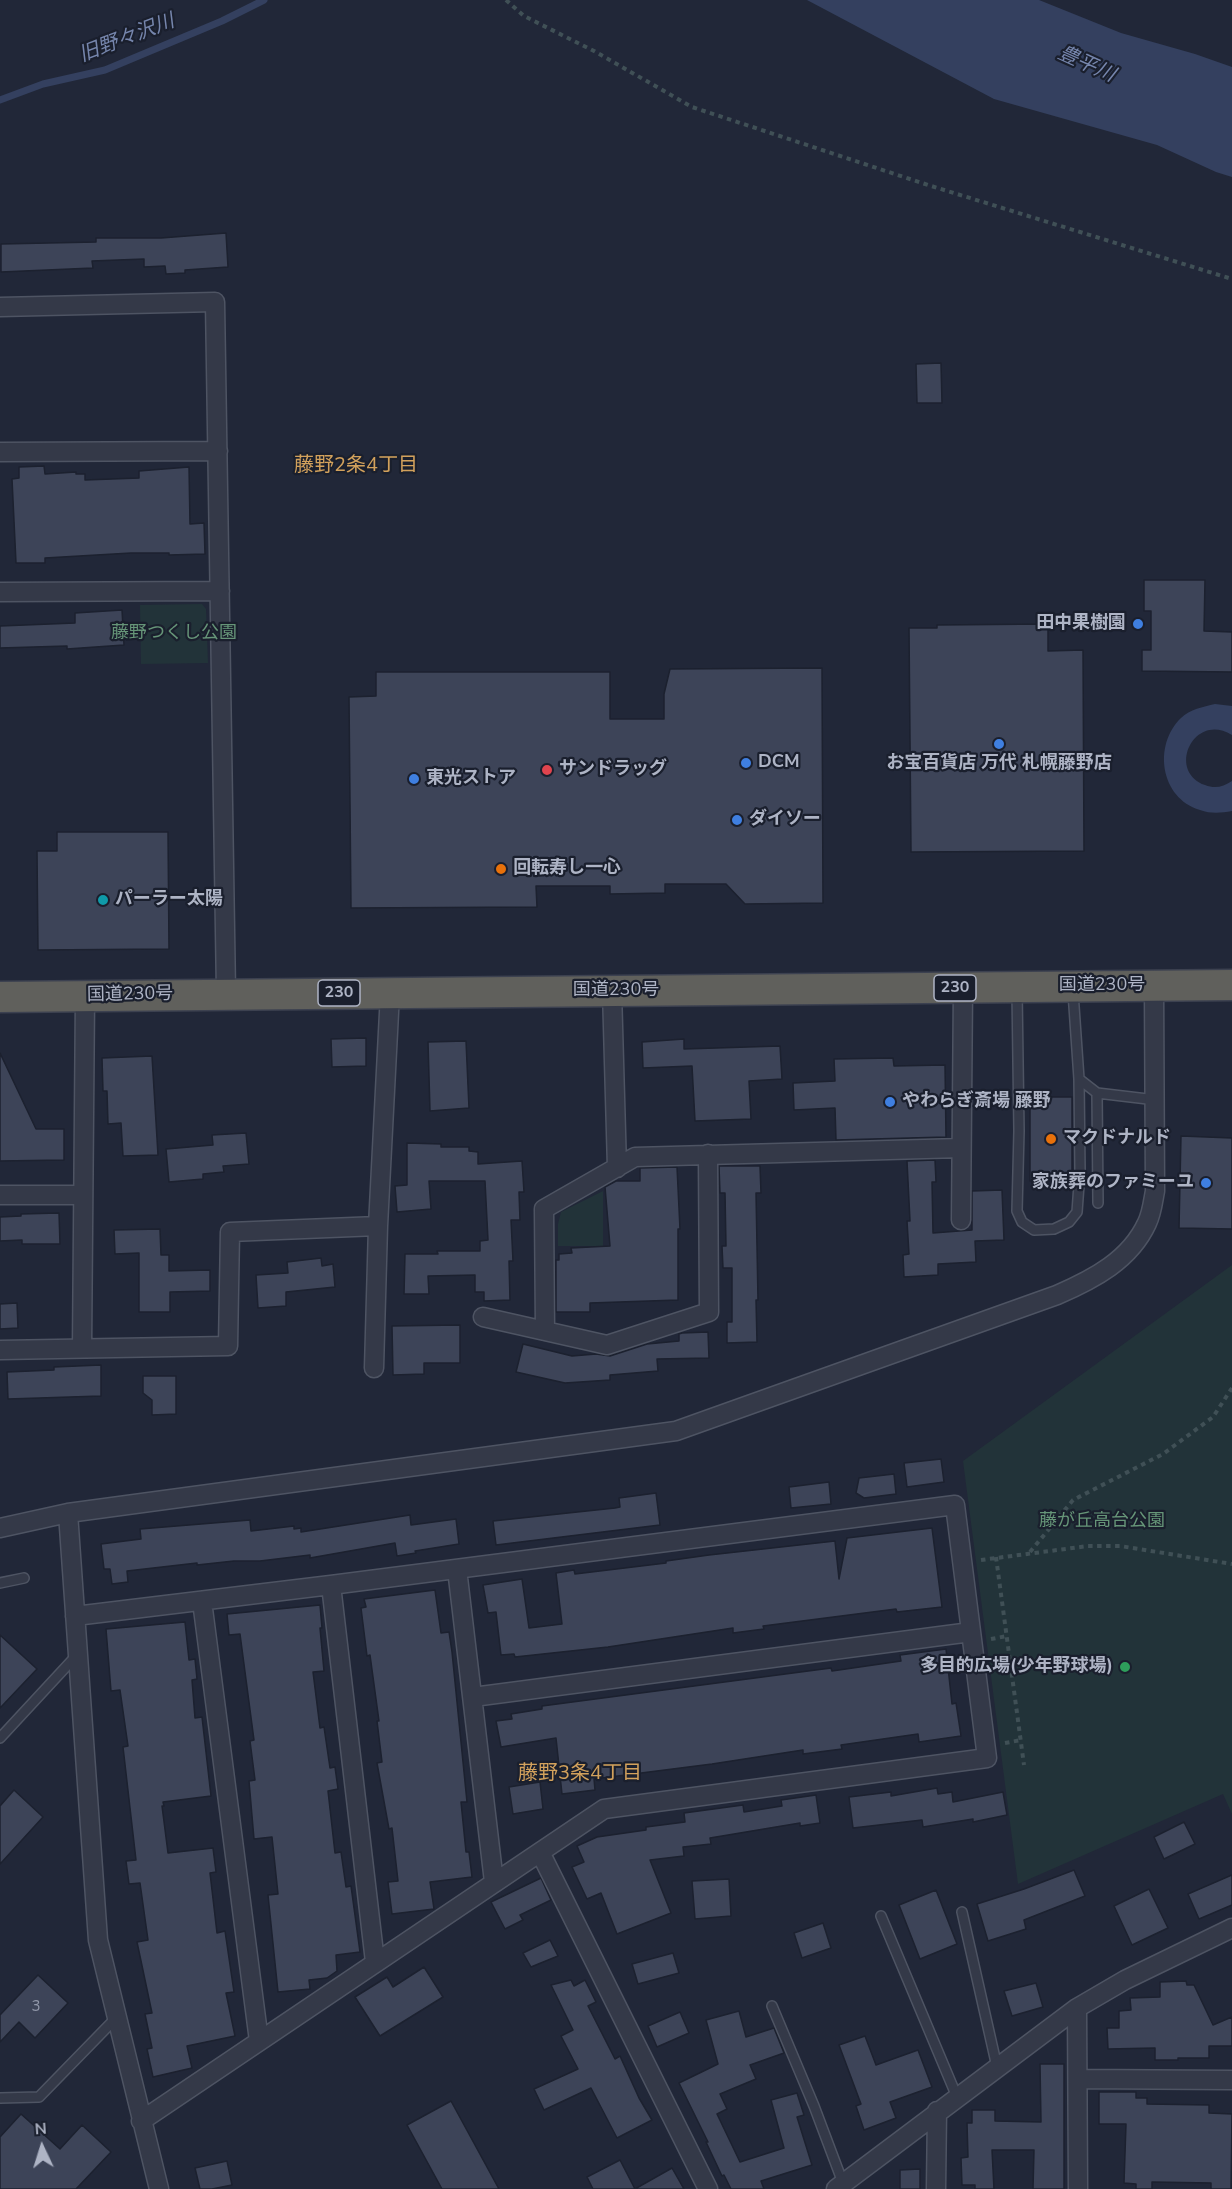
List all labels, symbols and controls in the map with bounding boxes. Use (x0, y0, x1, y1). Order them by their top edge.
water label: 旧野々沢川 (76, 10, 178, 68)
water label: 豊平川 (1054, 42, 1118, 88)
district label: 藤野2条4丁目 (294, 454, 418, 478)
place label: 田中果樹園 (1036, 613, 1126, 635)
marker: 田中果樹園 (1131, 617, 1145, 631)
park label: 藤野つくし公園 (111, 623, 237, 645)
marker: お宝百貨店 万代 札幌藤野店 (992, 737, 1006, 751)
place label: DCM (758, 752, 800, 774)
place label: お宝百貨店 万代 札幌藤野店 (886, 753, 1112, 775)
marker: DCM (739, 756, 753, 770)
place label: サンドラッグ (559, 759, 667, 781)
marker: サンドラッグ (540, 763, 554, 777)
place label: 東光ストア (426, 768, 516, 790)
marker: 東光ストア (407, 772, 421, 786)
place label: ダイソー (749, 809, 821, 831)
marker: ダイソー (730, 813, 744, 827)
place label: 回転寿し一心 (513, 858, 621, 880)
marker: 回転寿し一心 (494, 862, 508, 876)
place label: パーラー太陽 (115, 889, 223, 911)
marker: パーラー太陽 (96, 893, 110, 907)
road number: 230 (934, 975, 976, 1001)
street label: 国道230号 (1059, 975, 1145, 997)
road number: 230 (318, 980, 360, 1006)
street label: 国道230号 (573, 980, 659, 1002)
street label: 国道230号 (87, 983, 173, 1007)
place label: やわらぎ斎場 藤野 (902, 1091, 1051, 1113)
marker: やわらぎ斎場 藤野 (883, 1095, 897, 1109)
place label: マクドナルド (1063, 1128, 1171, 1150)
marker: マクドナルド (1044, 1132, 1058, 1146)
place label: 家族葬のファミーユ (1032, 1172, 1194, 1194)
marker: 家族葬のファミーユ (1199, 1176, 1213, 1190)
park label: 藤が丘高台公園 (1039, 1511, 1165, 1533)
place label: 多目的広場(少年野球場) (920, 1656, 1113, 1678)
marker: 多目的広場(少年野球場) (1118, 1660, 1132, 1674)
district label: 藤野3条4丁目 (518, 1762, 642, 1786)
house number: 3 (32, 1998, 40, 2016)
north arrow (12, 2117, 72, 2177)
text: N (34, 2118, 47, 2140)

